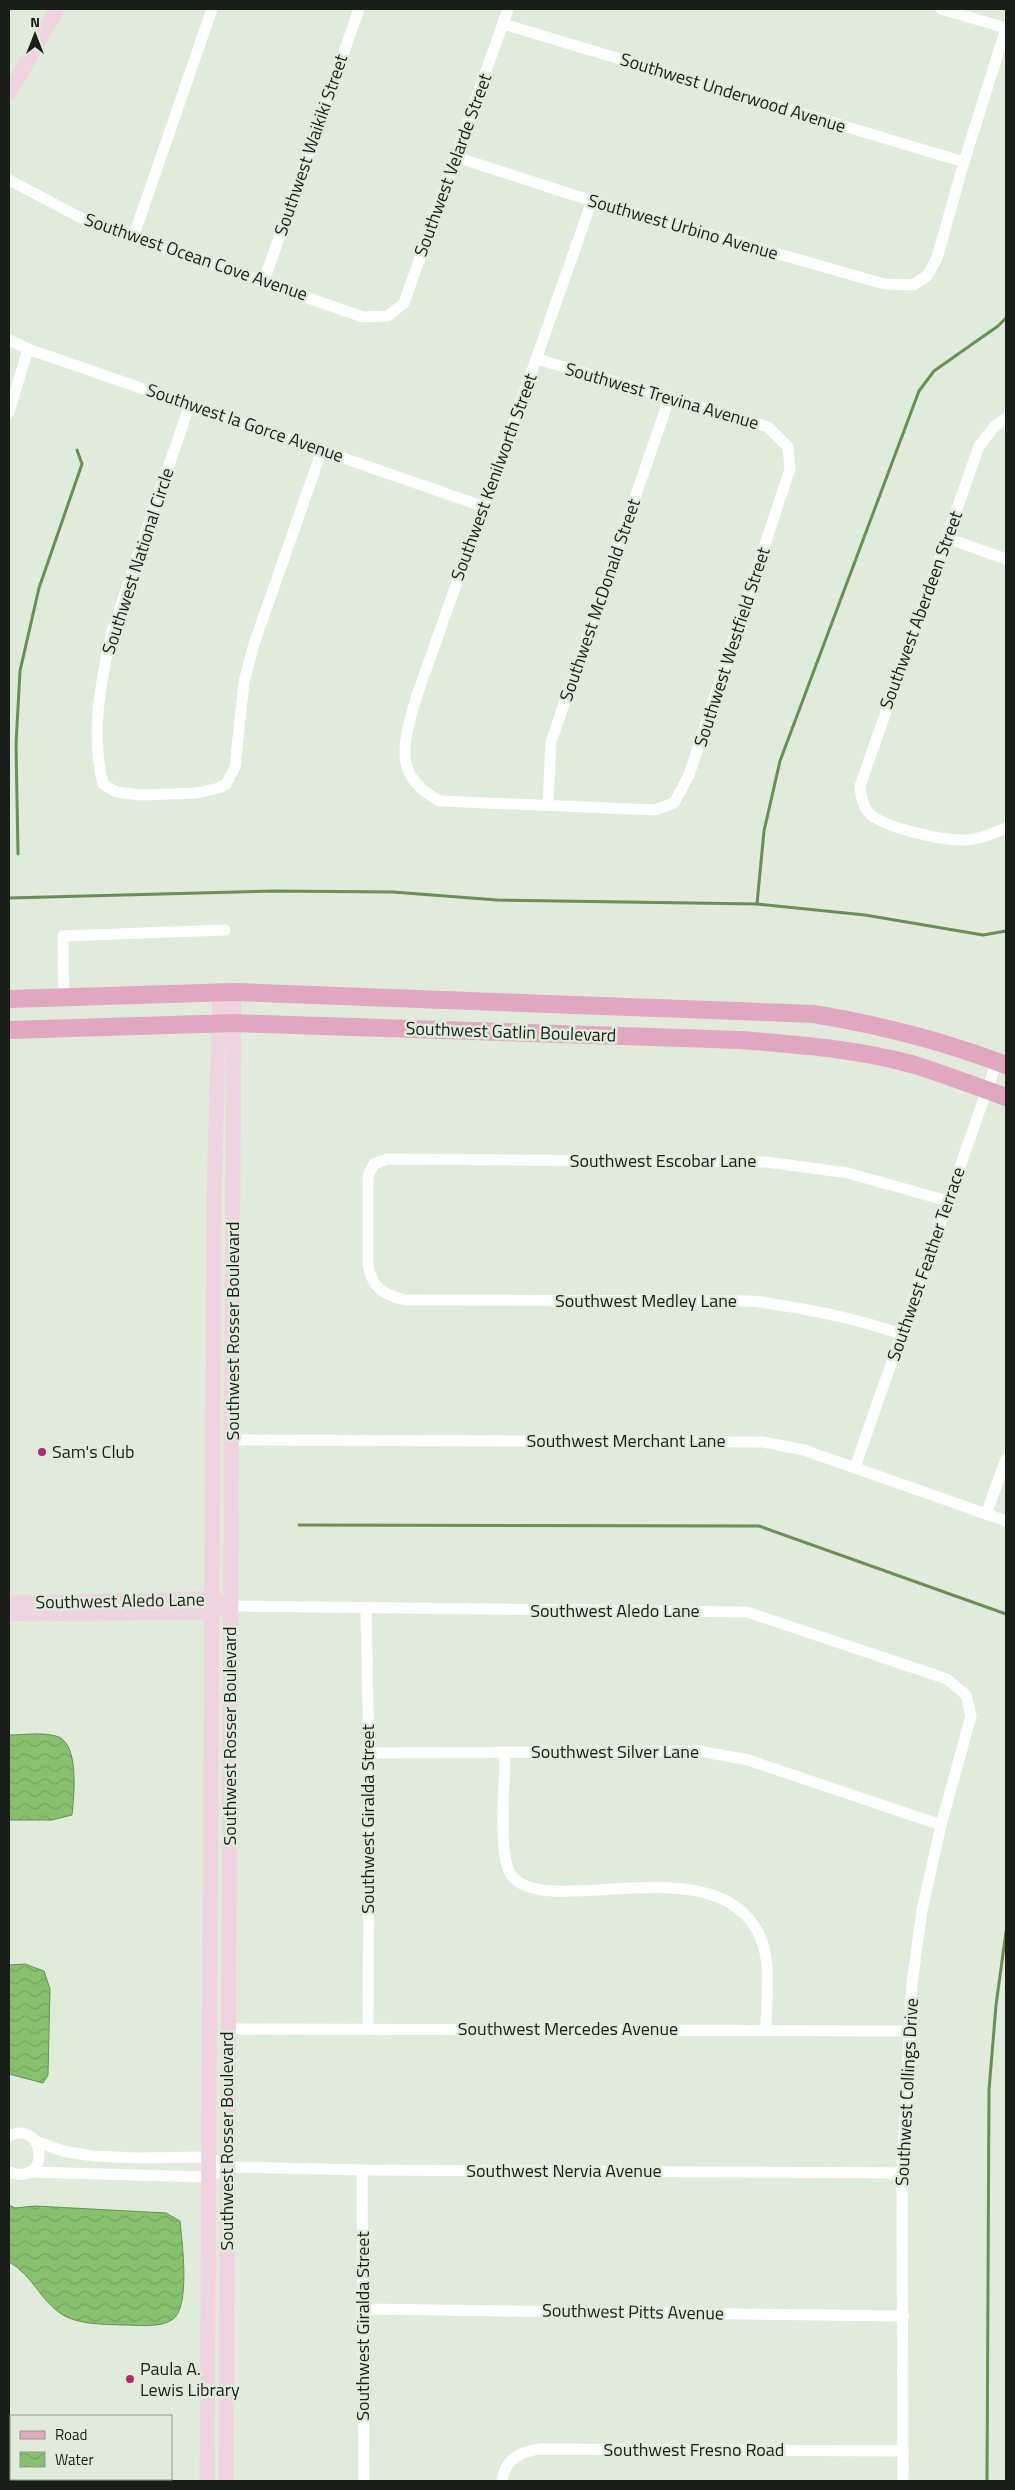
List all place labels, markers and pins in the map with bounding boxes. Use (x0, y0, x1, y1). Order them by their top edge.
place label: Sam's Club (52, 1438, 135, 1465)
marker: Sam's Club (36, 1446, 48, 1458)
place label: Paula A. Lewis Library (140, 2355, 240, 2403)
marker: Paula A. Lewis Library (124, 2373, 136, 2385)

